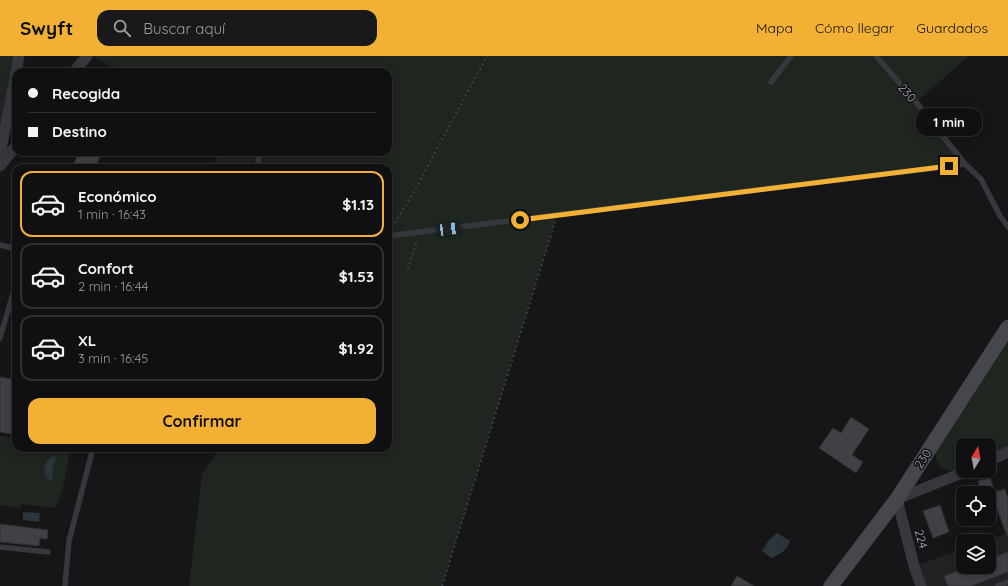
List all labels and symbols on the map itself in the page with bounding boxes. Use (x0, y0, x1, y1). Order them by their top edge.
street label: 230 (895, 80, 920, 105)
callout: 1 min (916, 108, 982, 136)
route end (940, 157, 958, 175)
route start (511, 211, 529, 229)
car (436, 222, 462, 236)
north arrow (956, 438, 996, 478)
street label: 230 (911, 446, 934, 471)
street label: 224 (912, 528, 931, 550)

